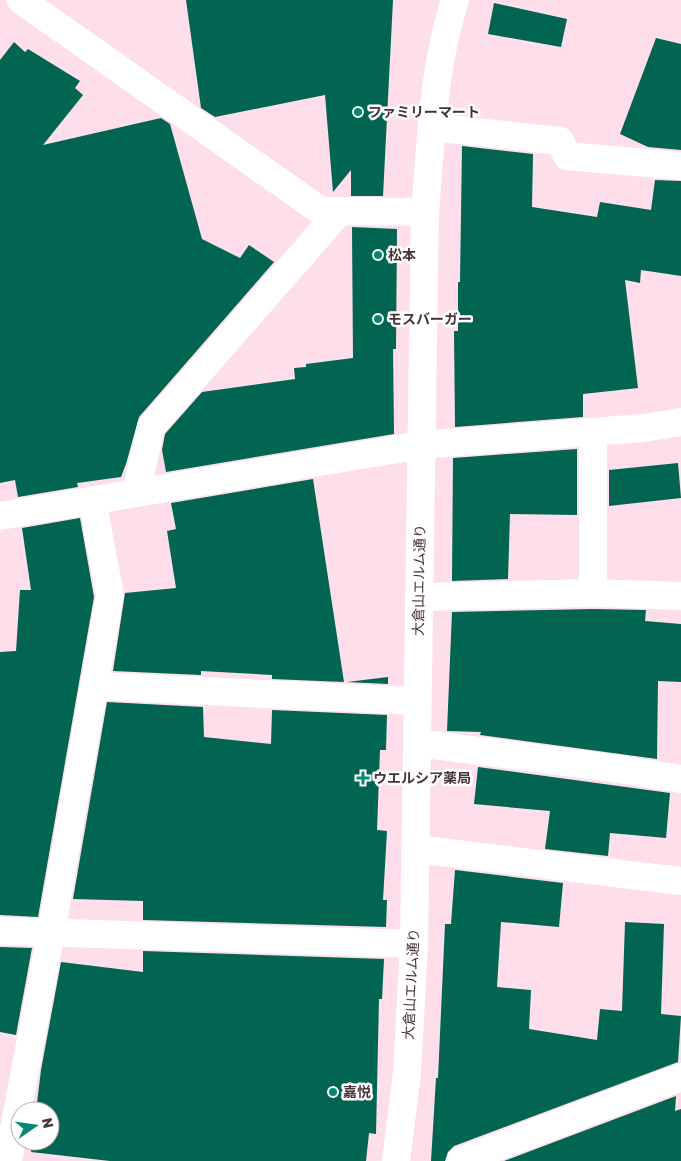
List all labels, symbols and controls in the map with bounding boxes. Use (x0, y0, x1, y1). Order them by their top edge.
place label: ファミリーマート (368, 104, 480, 121)
marker: ファミリーマート (352, 106, 364, 118)
place label: 松本 (388, 247, 416, 264)
marker: 松本 (372, 249, 384, 261)
place label: モスバーガー (388, 311, 472, 328)
marker: モスバーガー (372, 313, 384, 325)
street label: 大倉山エルム通り (410, 524, 429, 636)
place label: ウエルシア薬局 (373, 770, 471, 787)
marker: ウエルシア薬局 (357, 772, 369, 784)
street label: 大倉山エルム通り (400, 928, 423, 1040)
place label: 嘉悦 (343, 1084, 371, 1101)
marker: 嘉悦 (327, 1086, 339, 1098)
north arrow (10, 1101, 60, 1151)
text: N (38, 1116, 57, 1130)

